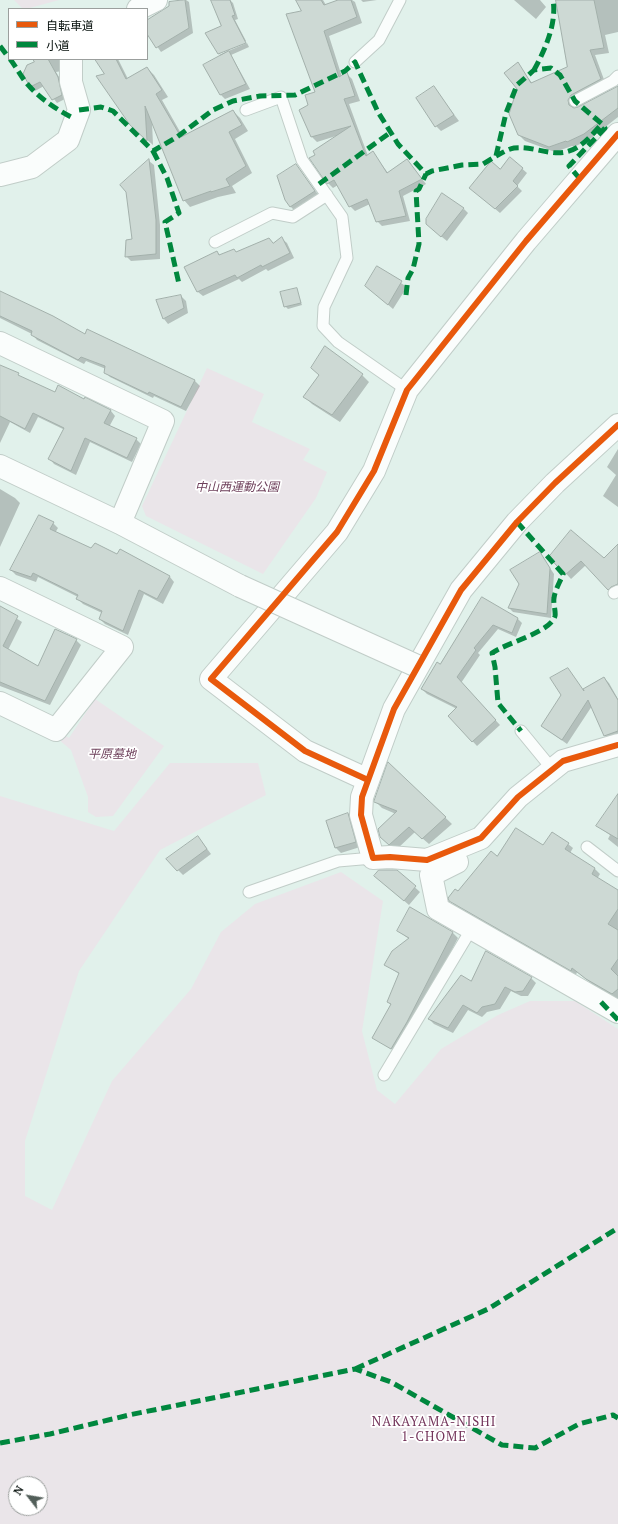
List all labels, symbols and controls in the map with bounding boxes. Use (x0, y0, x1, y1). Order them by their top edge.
legend (8, 8, 148, 60)
text: 自転車道 (46, 18, 94, 33)
text: 小道 (46, 38, 70, 53)
park label: 中山西運動公園 (195, 481, 279, 495)
park label: 平原墓地 (88, 748, 136, 762)
district label: NAKAYAMA-NISHI 1-CHOME (372, 1414, 496, 1445)
north arrow (8, 1476, 48, 1516)
text: N (10, 1483, 27, 1498)

